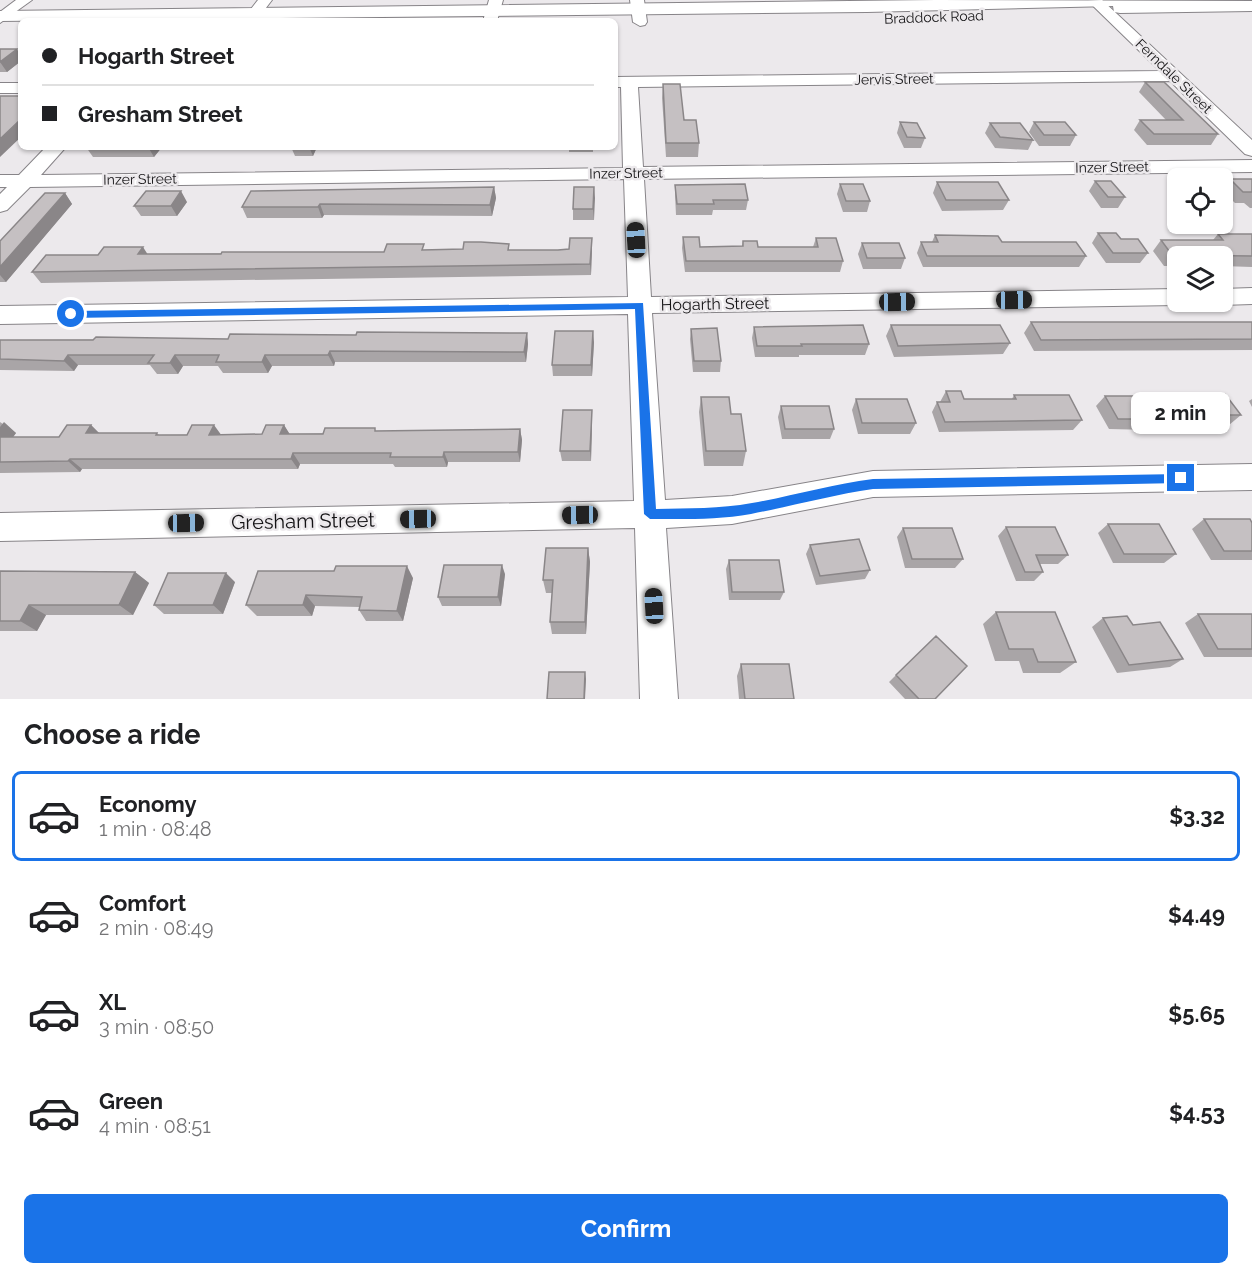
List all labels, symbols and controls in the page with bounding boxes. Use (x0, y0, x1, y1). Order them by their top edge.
street label: Braddock Road (884, 7, 984, 27)
street label: Ferndale Street (1133, 36, 1216, 117)
text: Hogarth Street (78, 43, 234, 69)
street label: Jervis Street (854, 70, 934, 88)
text: Gresham Street (78, 101, 243, 127)
street label: Inzer Street (1075, 158, 1149, 176)
street label: Inzer Street (589, 164, 663, 182)
map controls (1167, 168, 1233, 312)
button: locate (1167, 168, 1233, 234)
street label: Inzer Street (103, 170, 177, 188)
car (626, 222, 646, 258)
button: layers (1167, 246, 1233, 312)
car (996, 291, 1032, 309)
car (879, 293, 915, 311)
street label: Hogarth Street (661, 294, 770, 314)
route start (57, 300, 84, 327)
callout: 2 min (1132, 391, 1230, 433)
text: 2 min (1155, 401, 1206, 425)
route end (1167, 464, 1194, 491)
car (562, 506, 598, 524)
street label: Gresham Street (231, 508, 375, 534)
car (400, 510, 436, 528)
car (168, 514, 204, 532)
car (644, 588, 664, 624)
text: Choose a ride (24, 719, 200, 750)
icon: car (27, 789, 81, 843)
text: Economy (99, 791, 197, 817)
text: $3.32 (1169, 803, 1225, 829)
text: 1 min · 08:48 (99, 817, 212, 841)
icon: car (27, 888, 81, 942)
text: Comfort (99, 890, 186, 916)
text: $4.49 (1168, 902, 1225, 928)
text: 2 min · 08:49 (99, 916, 213, 940)
icon: car (27, 987, 81, 1041)
text: XL (99, 989, 126, 1015)
text: $5.65 (1168, 1001, 1225, 1027)
text: 3 min · 08:50 (99, 1015, 214, 1039)
icon: car (27, 1086, 81, 1140)
text: Green (99, 1088, 163, 1114)
text: $4.53 (1169, 1100, 1225, 1126)
text: 4 min · 08:51 (99, 1114, 211, 1138)
button: Confirm (24, 1194, 1228, 1263)

